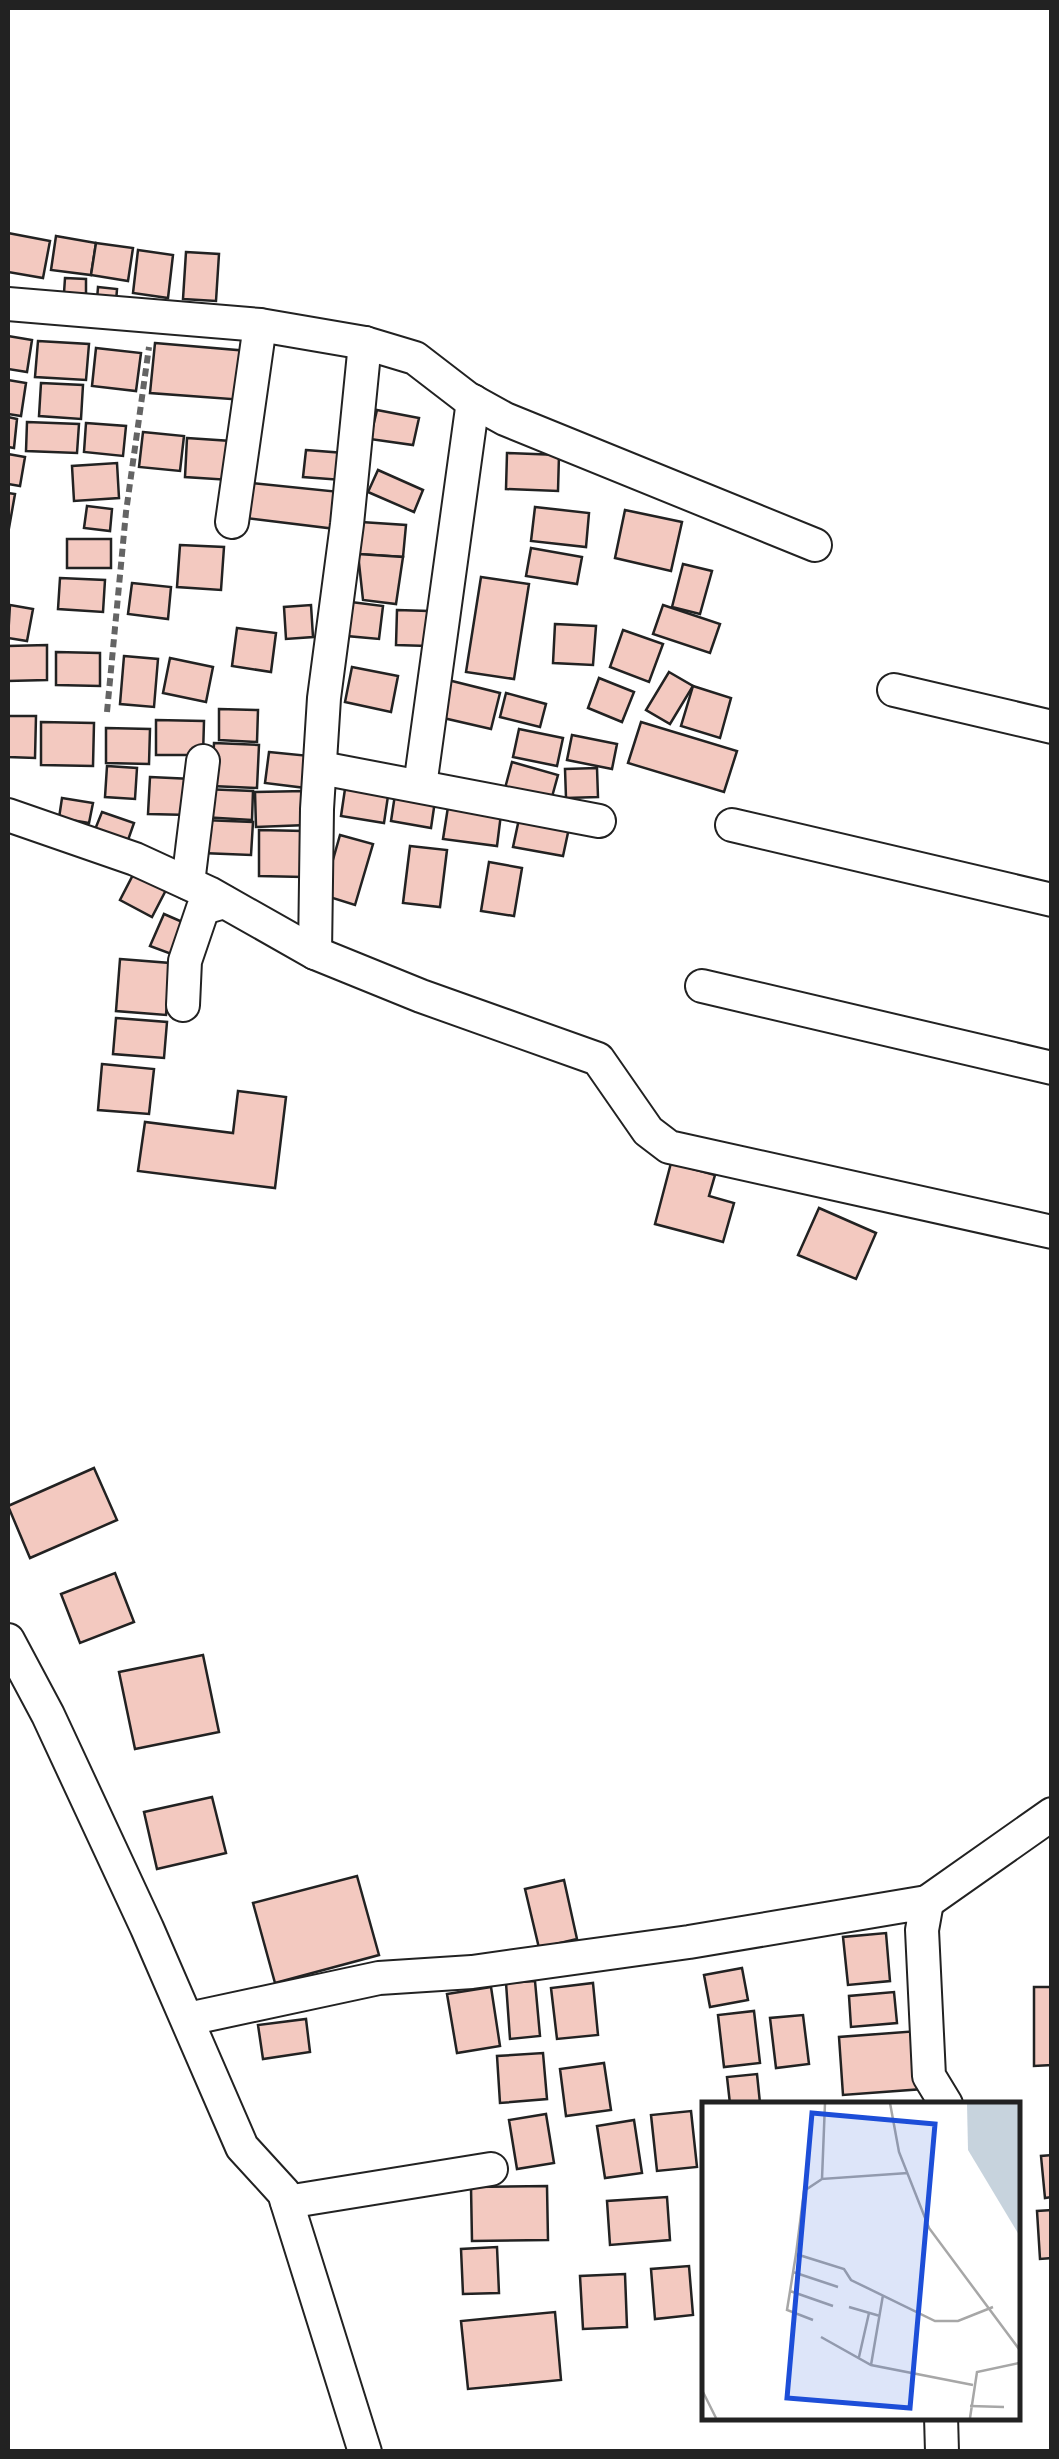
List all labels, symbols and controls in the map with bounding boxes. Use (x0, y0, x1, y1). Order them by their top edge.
inset map (702, 2102, 1019, 2419)

